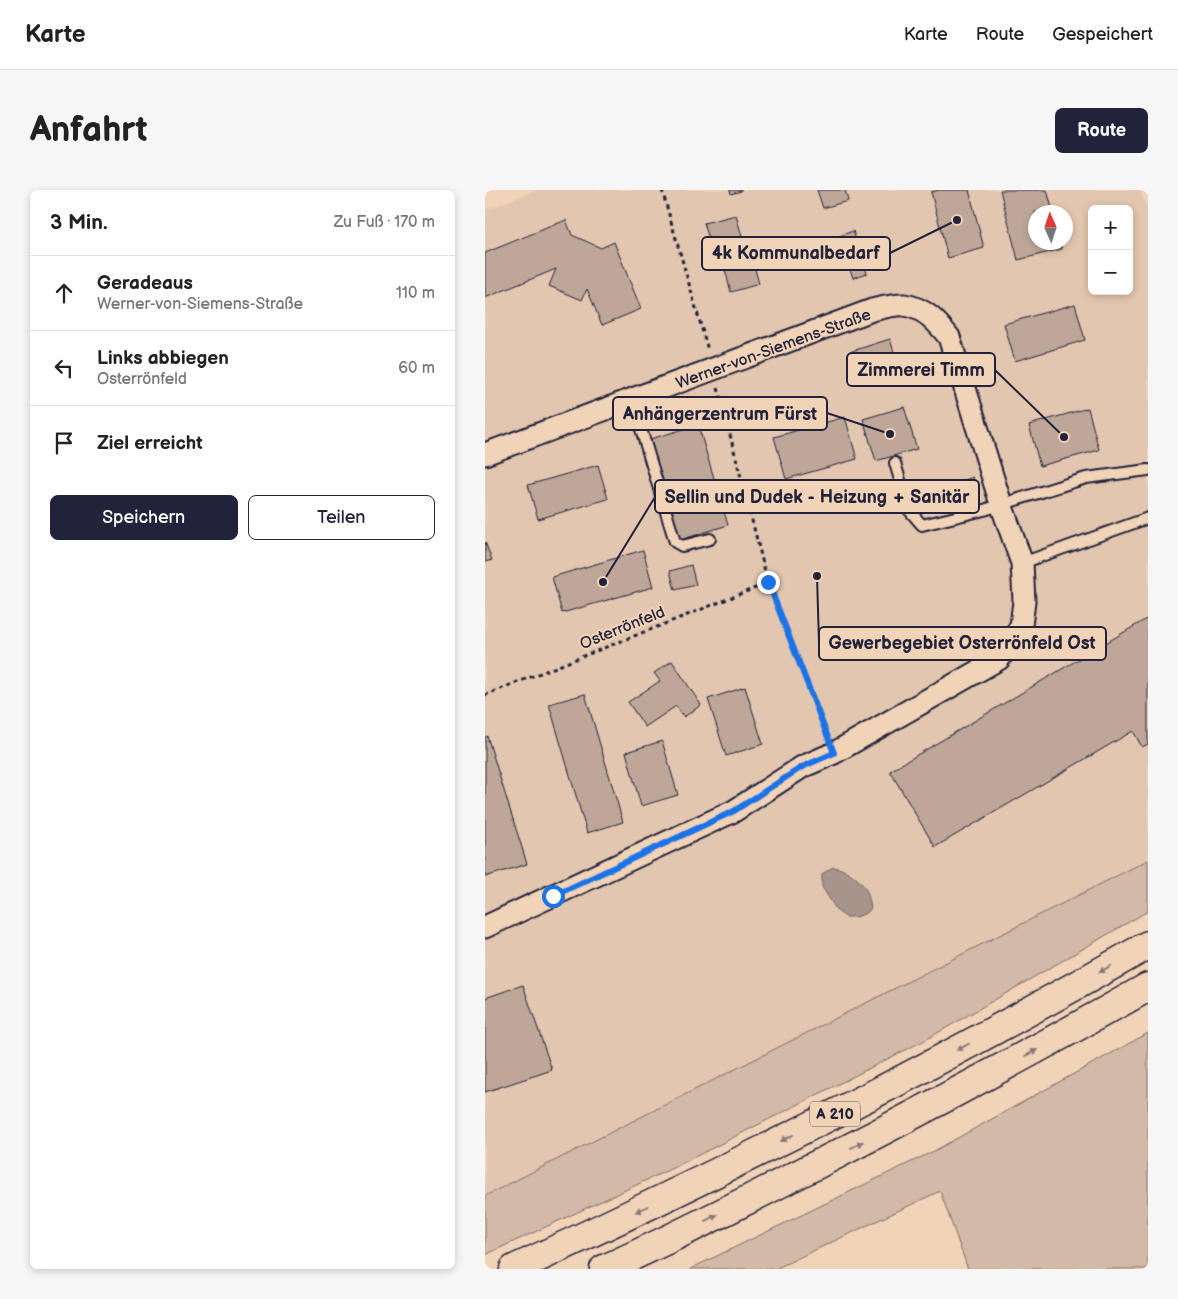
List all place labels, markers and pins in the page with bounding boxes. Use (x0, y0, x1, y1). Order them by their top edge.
callout: 4k Kommunalbedarf (702, 237, 890, 270)
callout: Zimmerei Timm (847, 353, 995, 386)
callout: Anhängerzentrum Fürst (613, 397, 827, 430)
callout: Sellin und Dudek - Heizung + Sanitär (655, 480, 979, 513)
callout: Gewerbegebiet Osterrönfeld Ost (819, 627, 1106, 660)

